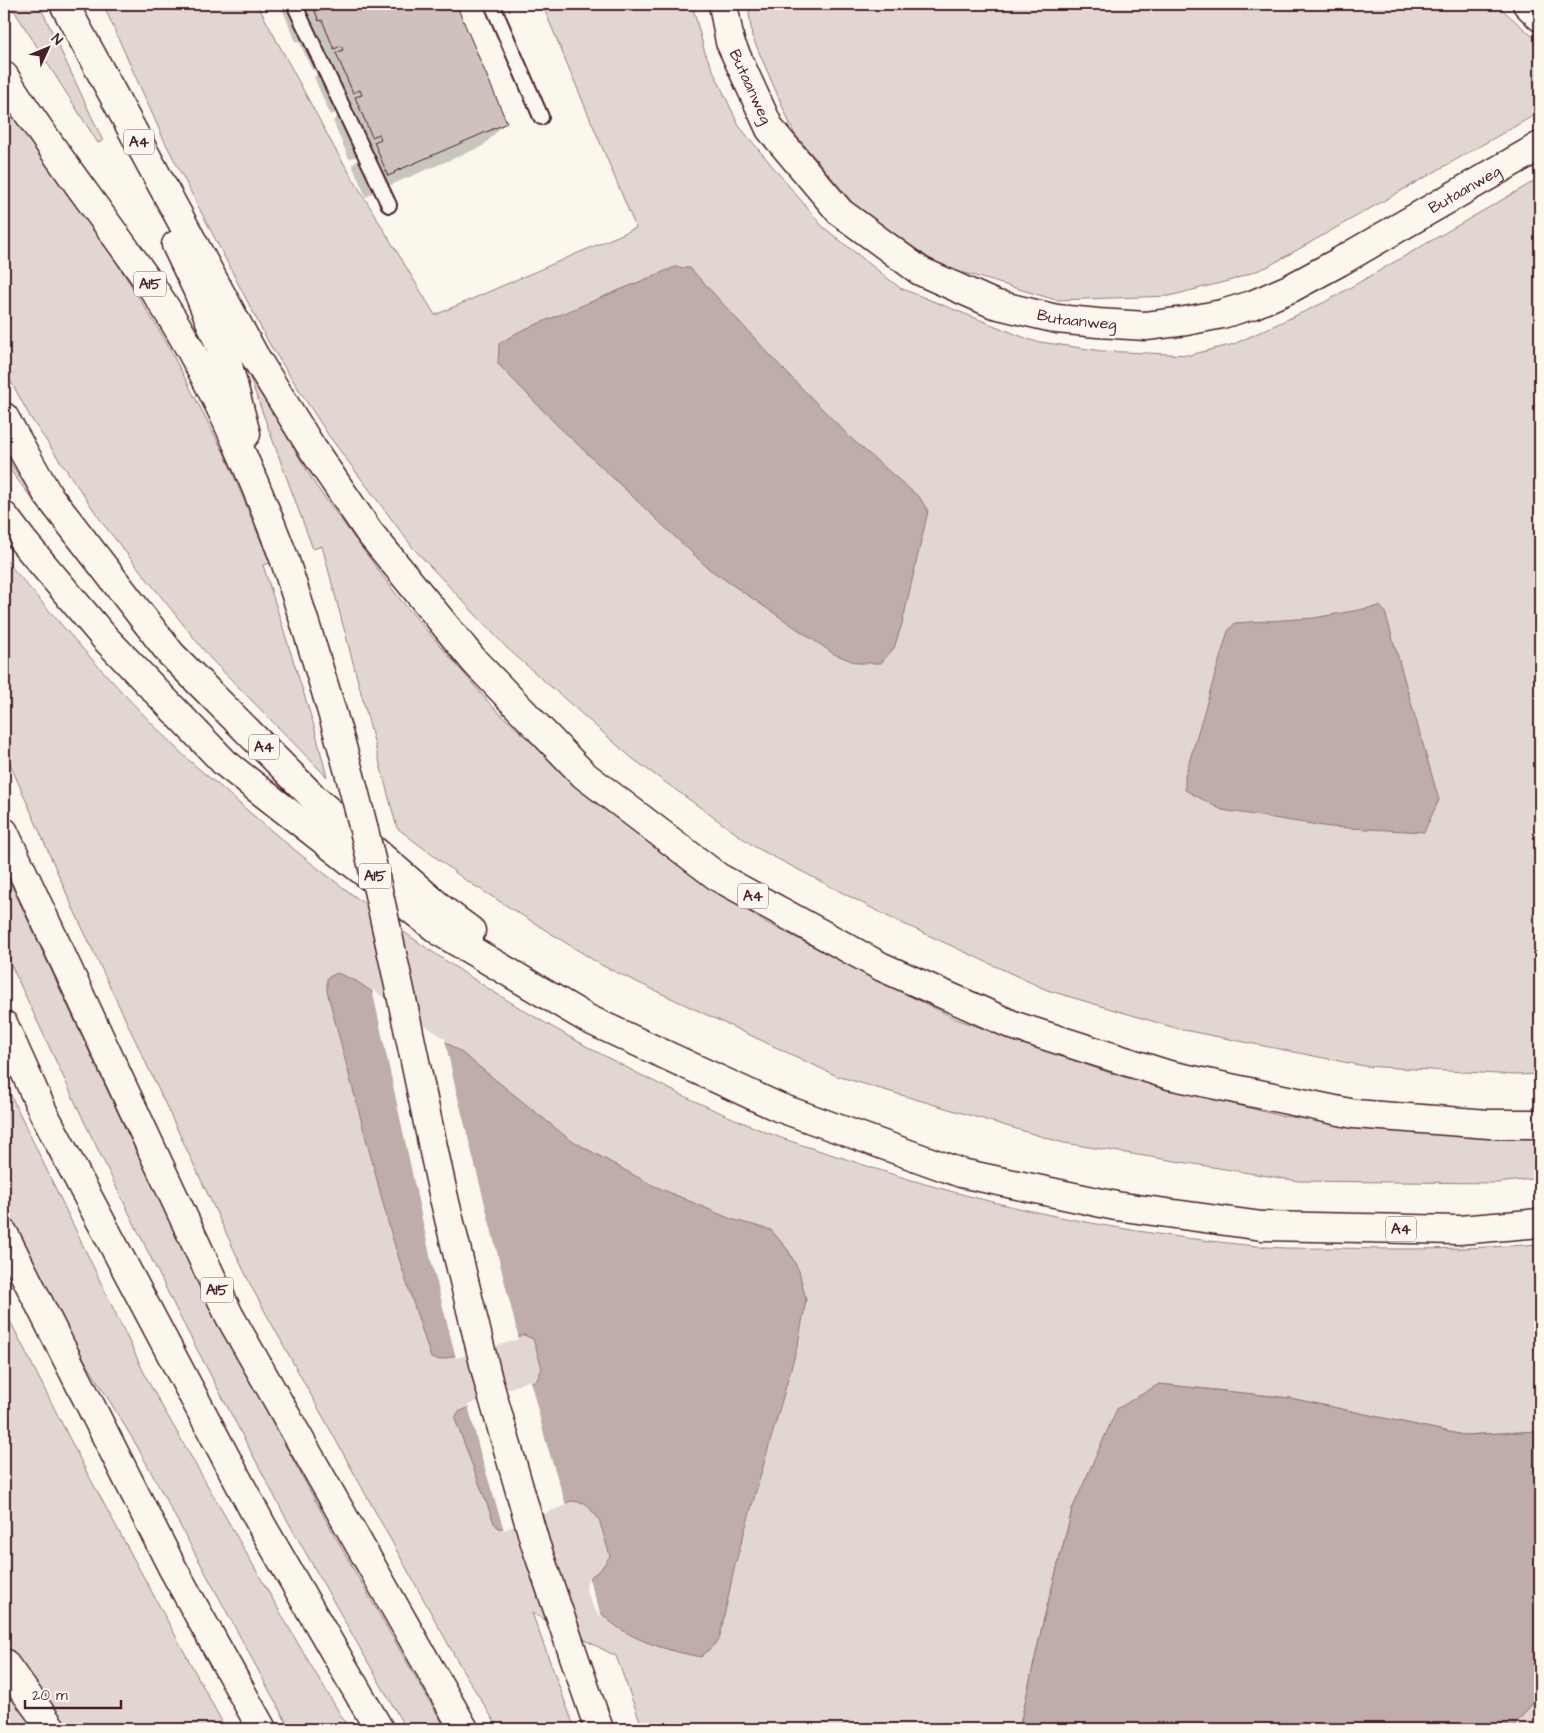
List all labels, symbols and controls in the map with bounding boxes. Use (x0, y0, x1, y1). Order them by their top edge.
north arrow (22, 22, 72, 72)
text: N (46, 30, 67, 50)
street label: Butaanweg (724, 46, 777, 128)
road number: A4 (124, 130, 154, 154)
street label: Butaanweg (1424, 160, 1505, 219)
road number: A15 (134, 272, 166, 296)
street label: Butaanweg (1035, 304, 1117, 336)
road number: A4 (249, 734, 279, 760)
road number: A15 (359, 864, 391, 888)
road number: A4 (738, 884, 768, 908)
road number: A4 (1386, 1216, 1416, 1242)
road number: A15 (201, 1278, 233, 1302)
scale bar (25, 1678, 121, 1710)
text: 20 m (32, 1685, 68, 1706)

